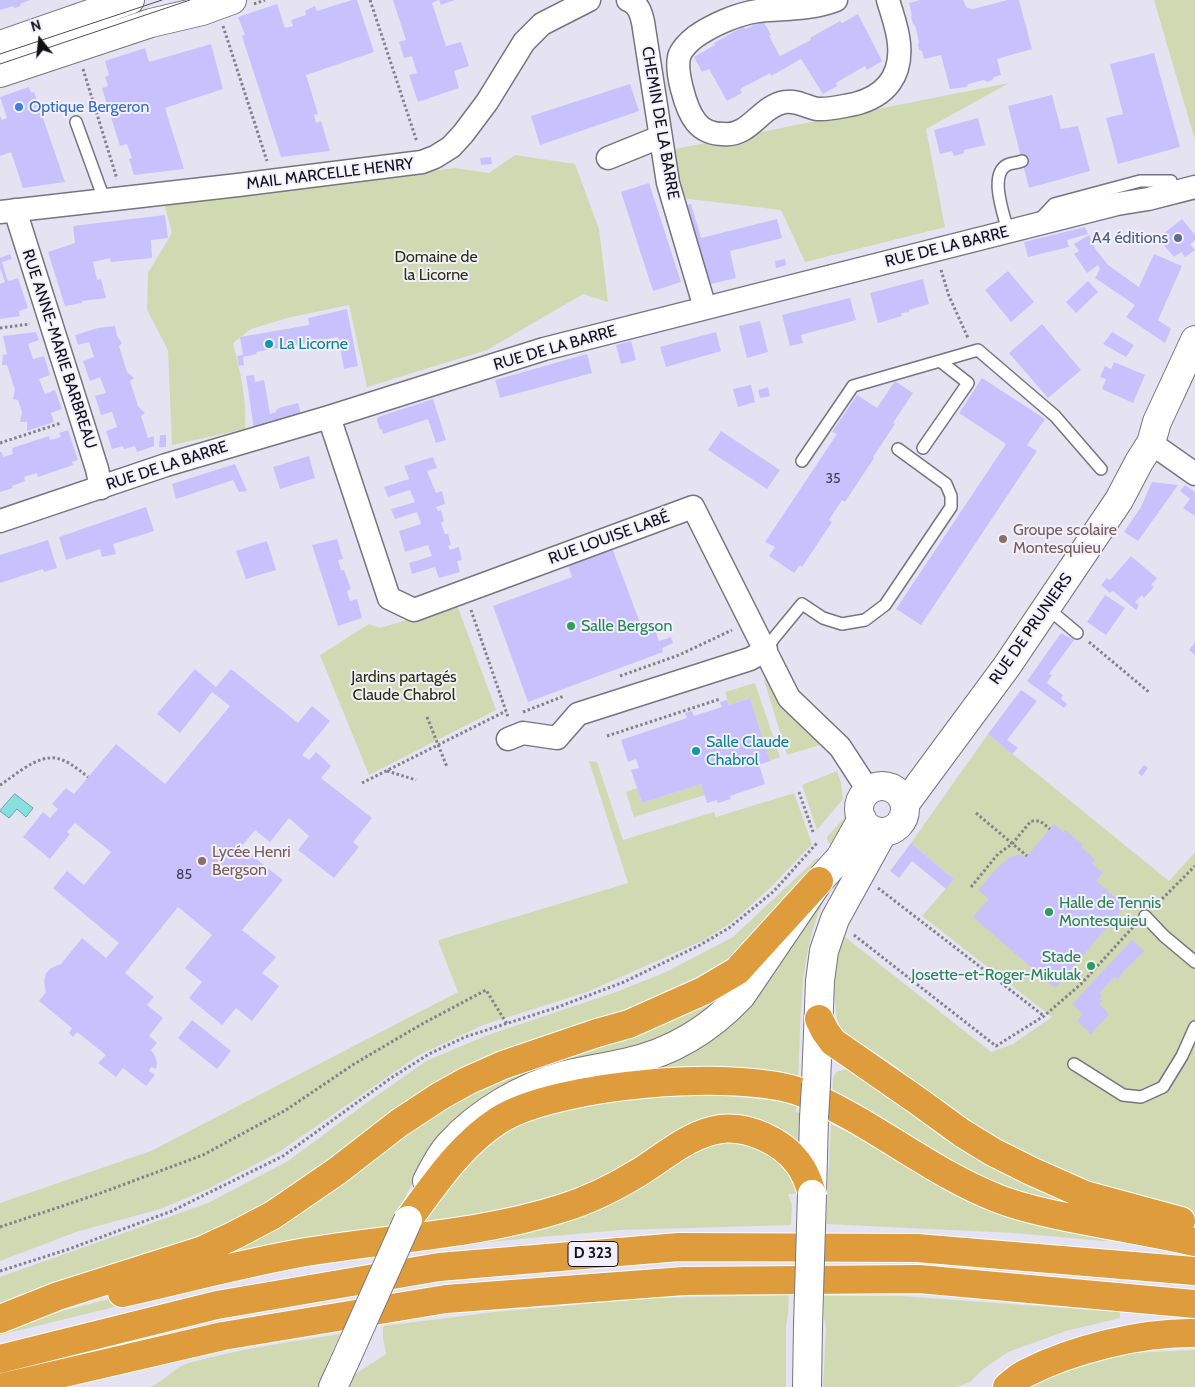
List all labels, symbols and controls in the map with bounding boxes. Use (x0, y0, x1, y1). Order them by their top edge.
north arrow (15, 15, 65, 65)
text: N (29, 16, 43, 36)
street label: CHEMIN DE LA BARRE (637, 45, 683, 201)
place label: Optique Bergeron (29, 97, 149, 117)
marker: Optique Bergeron (13, 101, 25, 113)
street label: MAIL MARCELLE HENRY (245, 154, 415, 194)
street label: RUE DE LA BARRE (883, 222, 1011, 272)
place label: A4 éditions (1092, 228, 1168, 248)
marker: A4 éditions (1172, 232, 1184, 244)
street label: RUE ANNE-MARIE BARBREAU (18, 247, 100, 451)
park label: Domaine de la Licorne (394, 247, 478, 285)
street label: RUE DE LA BARRE (491, 321, 619, 375)
place label: La Licorne (279, 334, 348, 354)
marker: La Licorne (263, 338, 275, 350)
street label: RUE DE LA BARRE (104, 437, 230, 495)
house number: 35 (825, 471, 841, 487)
street label: RUE LOUISE LABÉ (546, 507, 672, 569)
place label: Groupe scolaire Montesquieu (1013, 520, 1117, 558)
marker: Groupe scolaire Montesquieu (997, 533, 1009, 545)
street label: RUE DE PRUNIERS (985, 570, 1077, 688)
place label: Salle Bergson (581, 616, 672, 636)
marker: Salle Bergson (565, 620, 577, 632)
park label: Jardins partagés Claude Chabrol (351, 667, 457, 705)
place label: Salle Claude Chabrol (706, 732, 789, 770)
marker: Salle Claude Chabrol (690, 745, 702, 757)
place label: Lycée Henri Bergson (212, 842, 291, 880)
marker: Lycée Henri Bergson (196, 855, 208, 867)
house number: 85 (176, 867, 192, 883)
place label: Halle de Tennis Montesquieu (1059, 893, 1161, 931)
marker: Halle de Tennis Montesquieu (1043, 906, 1055, 918)
place label: Stade Josette-et-Roger-Mikulak (911, 947, 1081, 985)
marker: Stade Josette-et-Roger-Mikulak (1085, 960, 1097, 972)
road number: D 323 (568, 1242, 618, 1266)

